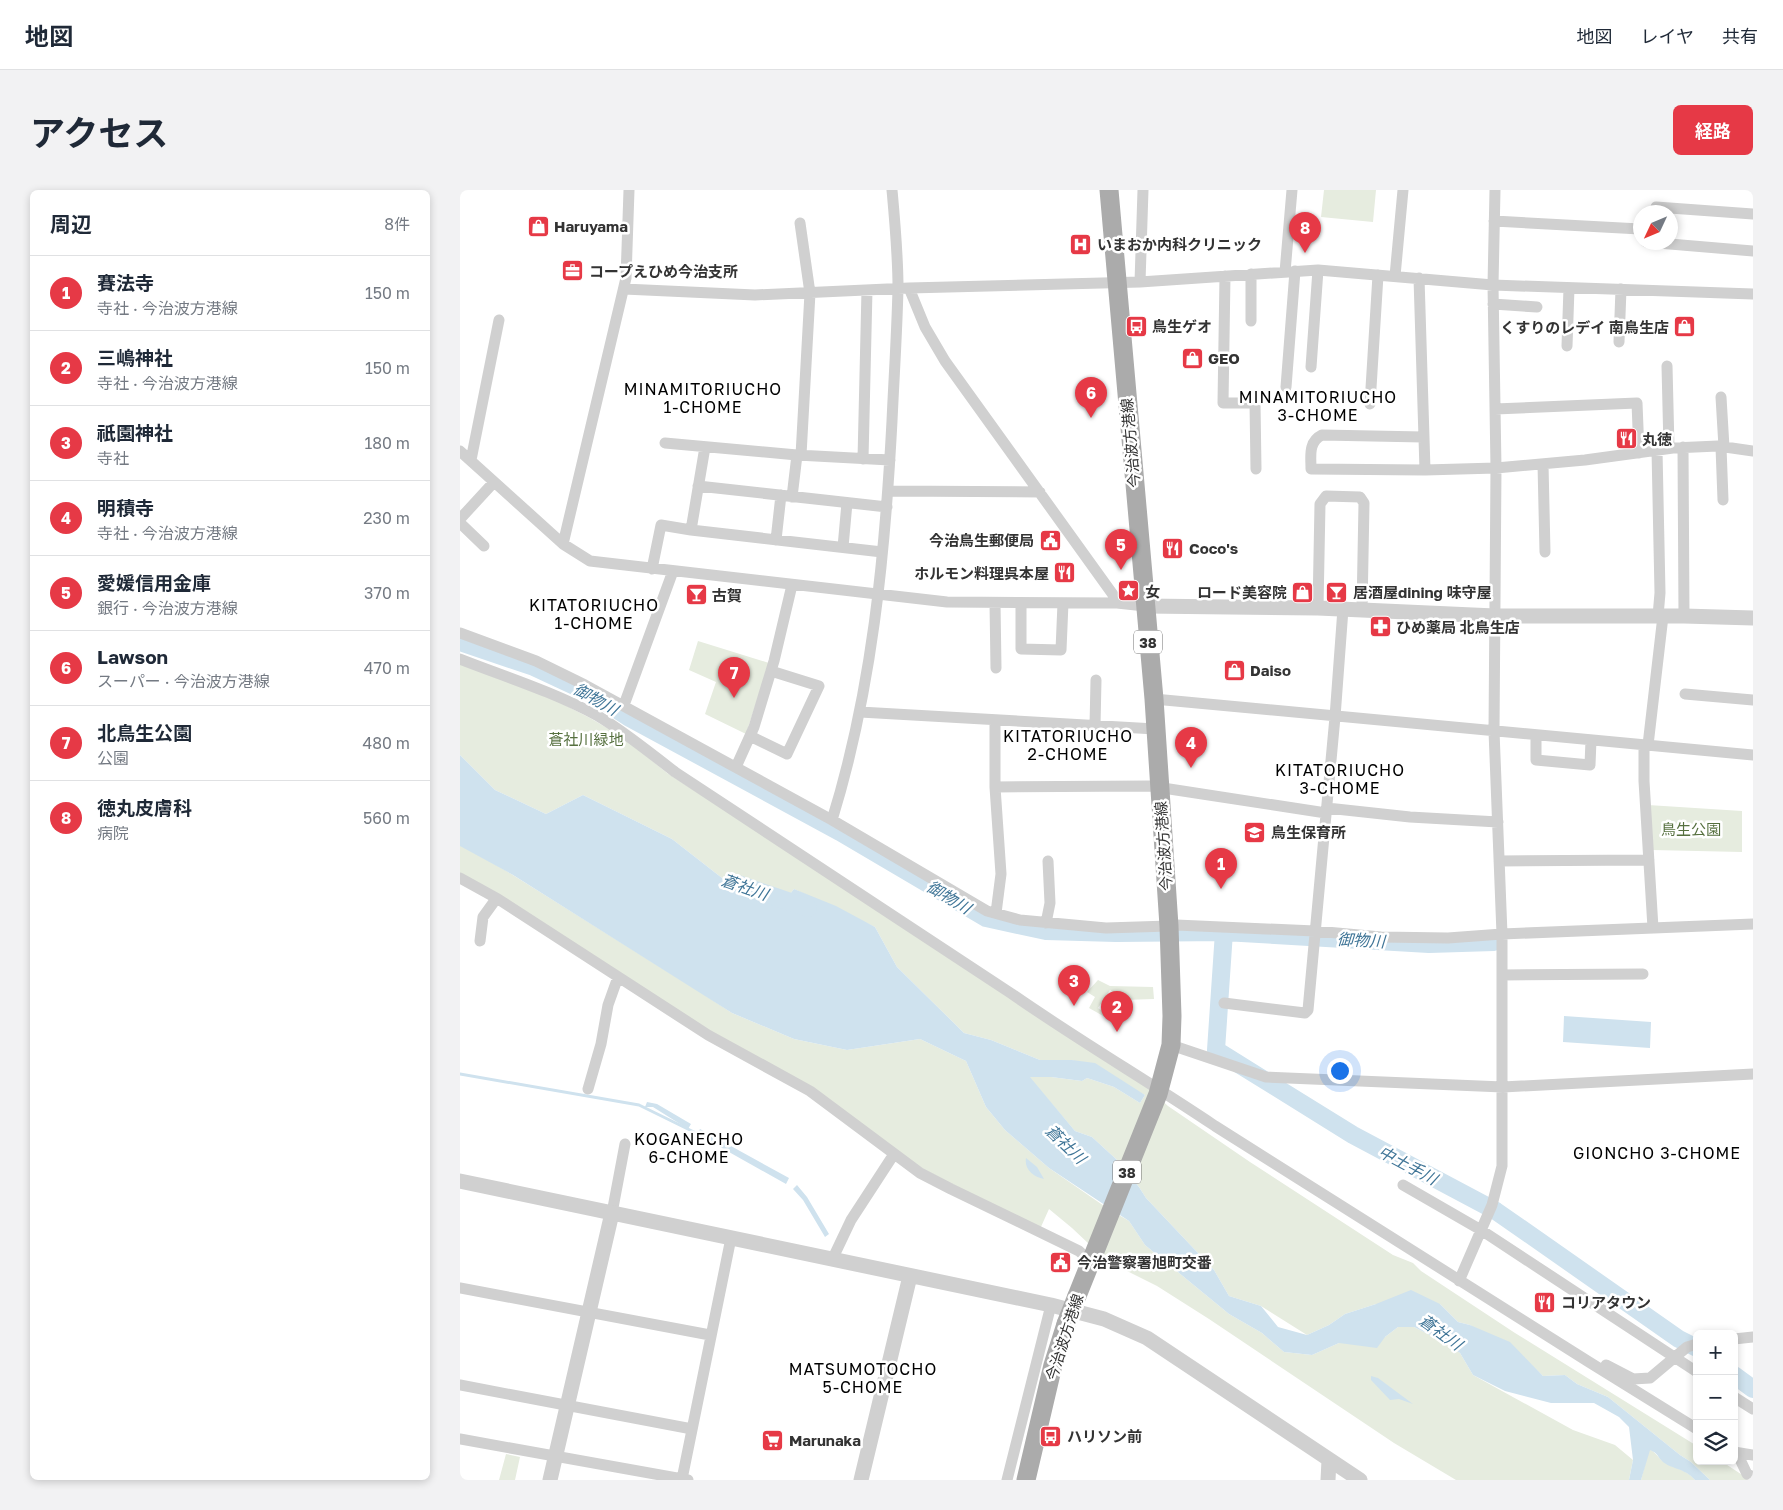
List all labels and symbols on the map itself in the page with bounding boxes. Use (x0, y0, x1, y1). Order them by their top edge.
north arrow (1633, 205, 1678, 250)
pin: 8 (1289, 212, 1321, 253)
shop icon: Haruyama (526, 214, 550, 238)
place label: Haruyama (554, 217, 628, 235)
hospital icon: いまおか内科クリニック (1069, 232, 1093, 256)
place label: いまおか内科クリニック (1097, 235, 1262, 253)
office icon: コープえひめ今治支所 (561, 259, 585, 283)
place label: コープえひめ今治支所 (589, 262, 738, 280)
bus stop icon: 鳥生ゲオ (1124, 314, 1148, 338)
shop icon: くすりのレデイ 南鳥生店 (1673, 315, 1697, 339)
place label: 鳥生ゲオ (1152, 317, 1212, 335)
place label: くすりのレデイ 南鳥生店 (1500, 318, 1669, 336)
shop icon: GEO (1180, 346, 1204, 370)
place label: GEO (1208, 349, 1240, 367)
pin: 6 (1075, 377, 1107, 418)
district label: MINAMITORIUCHO 1-CHOME (624, 379, 782, 417)
district label: MINAMITORIUCHO 3-CHOME (1239, 387, 1397, 425)
street label: 今治波方港線 (1117, 397, 1143, 489)
restaurant icon: 丸徳 (1614, 427, 1638, 451)
place label: 丸徳 (1642, 430, 1672, 448)
public building icon: 今治鳥生郵便局 (1038, 528, 1062, 552)
pin: 5 (1105, 529, 1137, 570)
place label: 今治鳥生郵便局 (929, 531, 1034, 549)
restaurant icon: Coco's (1161, 536, 1185, 560)
place label: Coco's (1189, 539, 1238, 557)
restaurant icon: ホルモン料理呉本屋 (1053, 561, 1077, 585)
place label: ホルモン料理呉本屋 (914, 564, 1049, 582)
place icon: 女 (1117, 579, 1141, 603)
shop icon: ロード美容院 (1291, 580, 1315, 604)
bar icon: 居酒屋dining 味守屋 (1325, 580, 1349, 604)
place label: 女 (1145, 582, 1160, 600)
bar icon: 古賀 (684, 583, 708, 607)
place label: ロード美容院 (1197, 583, 1287, 601)
place label: 居酒屋dining 味守屋 (1353, 583, 1492, 601)
place label: 古賀 (712, 586, 742, 604)
district label: KITATORIUCHO 1-CHOME (529, 595, 659, 633)
pharmacy icon: ひめ薬局 北鳥生店 (1368, 615, 1392, 639)
place label: ひめ薬局 北鳥生店 (1396, 618, 1520, 636)
road number: 38 (1134, 631, 1162, 654)
pin: 7 (718, 657, 750, 698)
shop icon: Daiso (1222, 658, 1246, 682)
place label: Daiso (1250, 661, 1291, 679)
water label: 御物川 (570, 679, 624, 720)
district label: KITATORIUCHO 2-CHOME (1003, 726, 1133, 764)
pin: 4 (1175, 727, 1207, 768)
park label: 蒼社川緑地 (548, 730, 624, 748)
district label: KITATORIUCHO 3-CHOME (1275, 760, 1405, 798)
street label: 今治波方港線 (1151, 800, 1175, 892)
school or university icon: 鳥生保育所 (1243, 820, 1267, 844)
park label: 鳥生公園 (1661, 820, 1721, 838)
place label: 鳥生保育所 (1271, 823, 1346, 841)
pin: 1 (1205, 848, 1237, 889)
water label: 蒼社川 (719, 870, 773, 905)
water label: 御物川 (923, 876, 976, 919)
water label: 御物川 (1337, 929, 1387, 951)
pin: 3 (1058, 965, 1090, 1006)
pin: 2 (1101, 991, 1133, 1032)
your location (1327, 1058, 1353, 1084)
water label: 蒼社川 (1042, 1120, 1092, 1169)
district label: KOGANECHO 6-CHOME (634, 1129, 744, 1167)
water label: 中土手川 (1375, 1141, 1443, 1190)
district label: GIONCHO 3-CHOME (1573, 1143, 1741, 1163)
road number: 38 (1113, 1160, 1141, 1184)
public building icon: 今治警察署旭町交番 (1049, 1250, 1073, 1274)
place label: 今治警察署旭町交番 (1077, 1253, 1212, 1271)
restaurant icon: コリアタウン (1533, 1290, 1557, 1314)
street label: 今治波方港線 (1042, 1291, 1086, 1383)
place label: コリアタウン (1561, 1293, 1651, 1311)
water label: 蒼社川 (1416, 1310, 1468, 1355)
district label: MATSUMOTOCHO 5-CHOME (789, 1359, 937, 1397)
bus stop icon: ハリソン前 (1039, 1424, 1063, 1448)
place label: ハリソン前 (1067, 1427, 1142, 1445)
supermarket icon: Marunaka (761, 1428, 785, 1452)
place label: Marunaka (789, 1431, 861, 1449)

